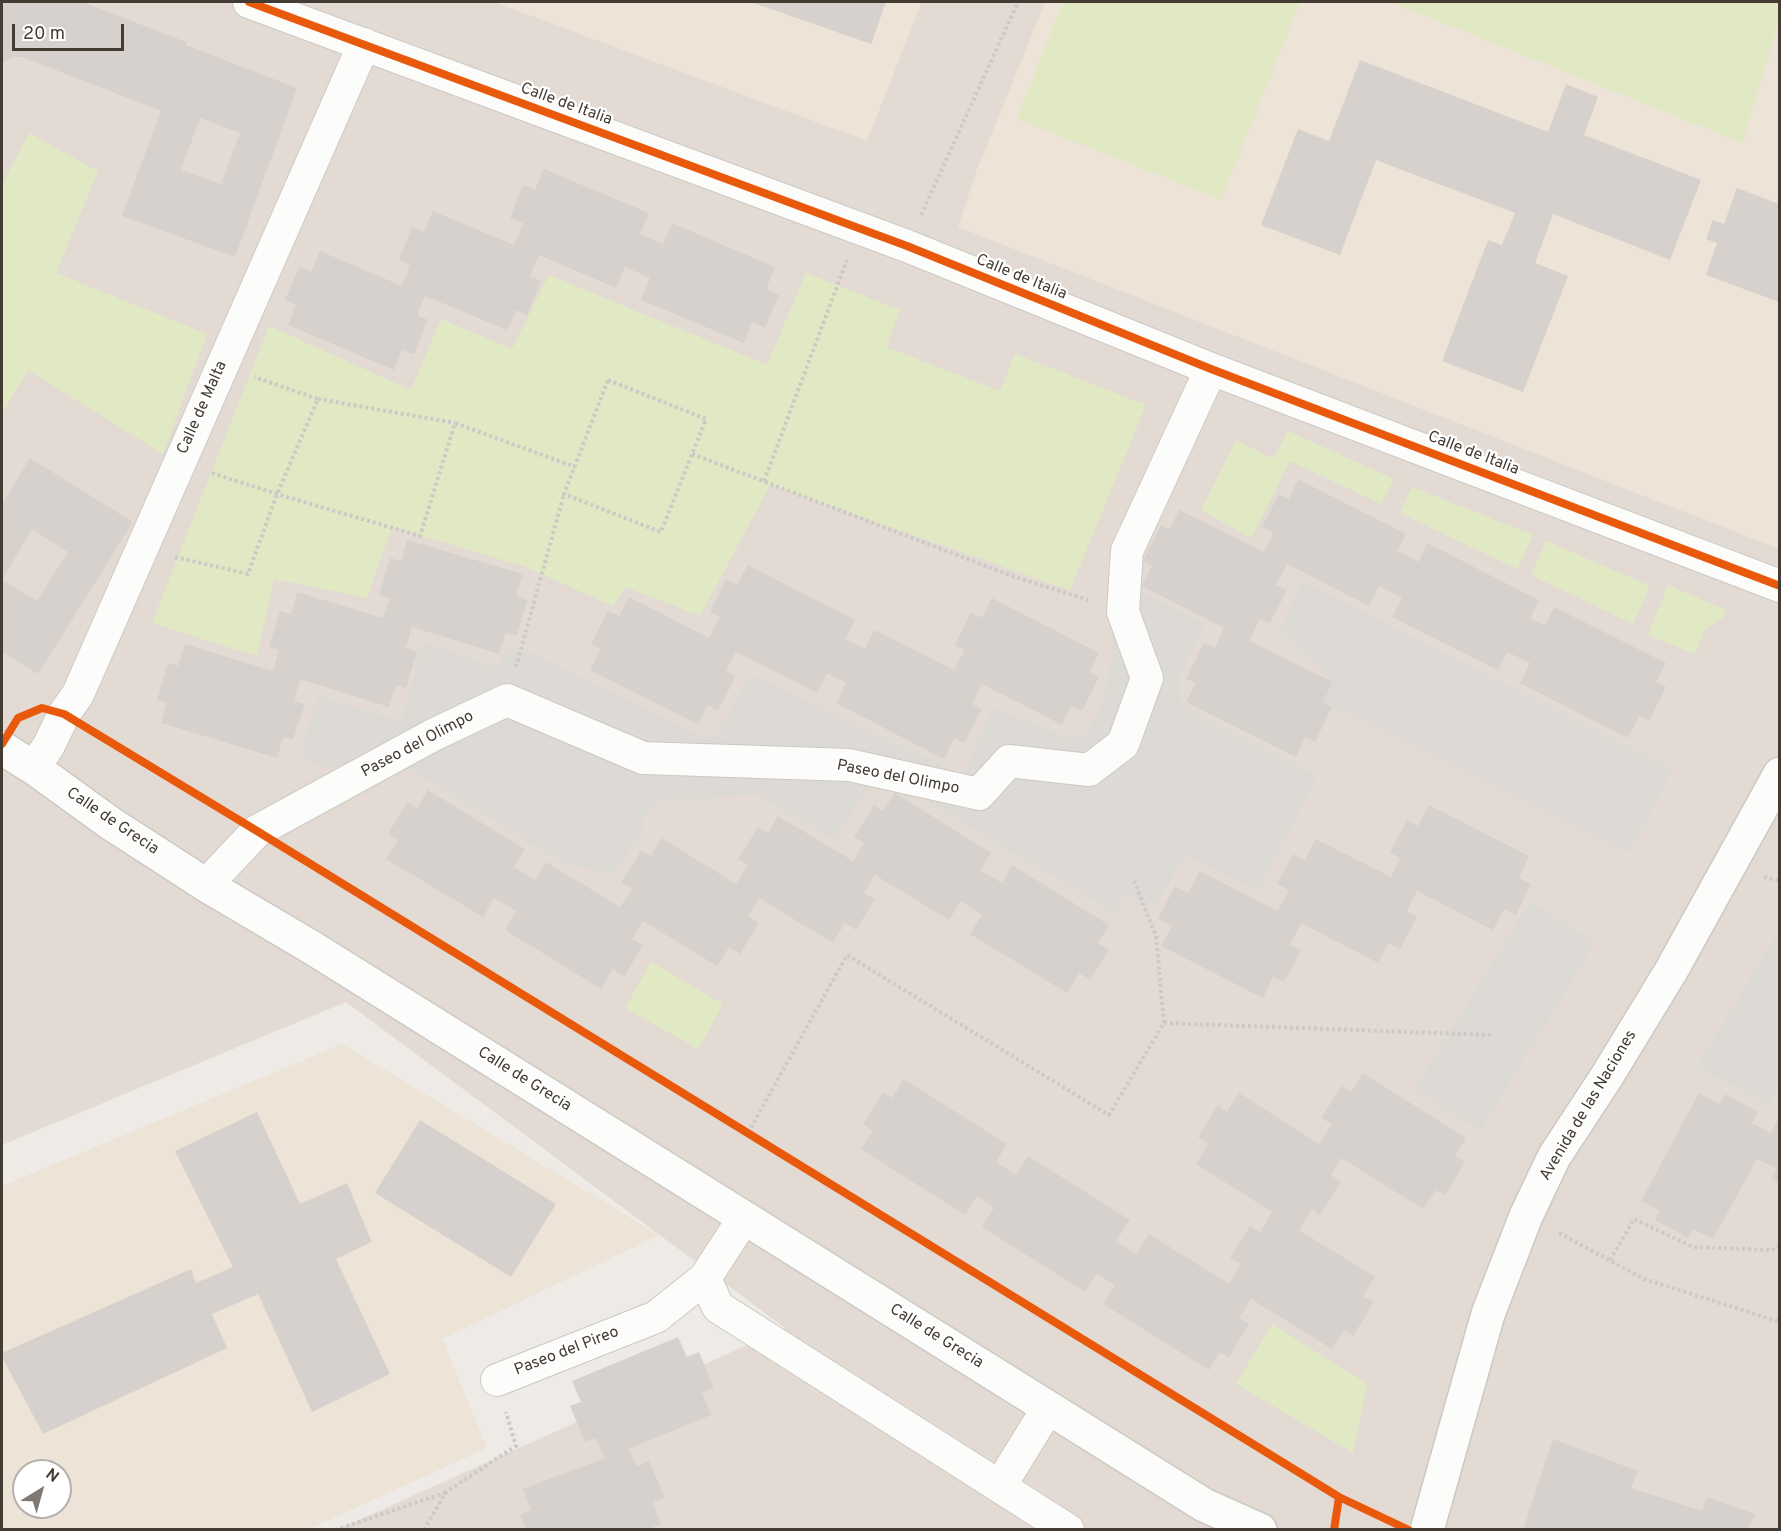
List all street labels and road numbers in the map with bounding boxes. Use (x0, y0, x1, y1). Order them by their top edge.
street label: Calle de Italia (517, 79, 615, 131)
street label: Calle de Italia (973, 251, 1069, 305)
street label: Calle de Malta (174, 358, 232, 458)
street label: Calle de Italia (1425, 428, 1521, 480)
street label: Paseo del Olimpo (358, 707, 478, 783)
street label: Paseo del Olimpo (835, 757, 961, 799)
street label: Calle de Grecia (62, 784, 162, 860)
street label: Avenida de las Naciones (1536, 1027, 1642, 1185)
street label: Calle de Grecia (474, 1043, 574, 1117)
street label: Calle de Grecia (886, 1300, 986, 1374)
street label: Paseo del Pireo (512, 1323, 622, 1381)

